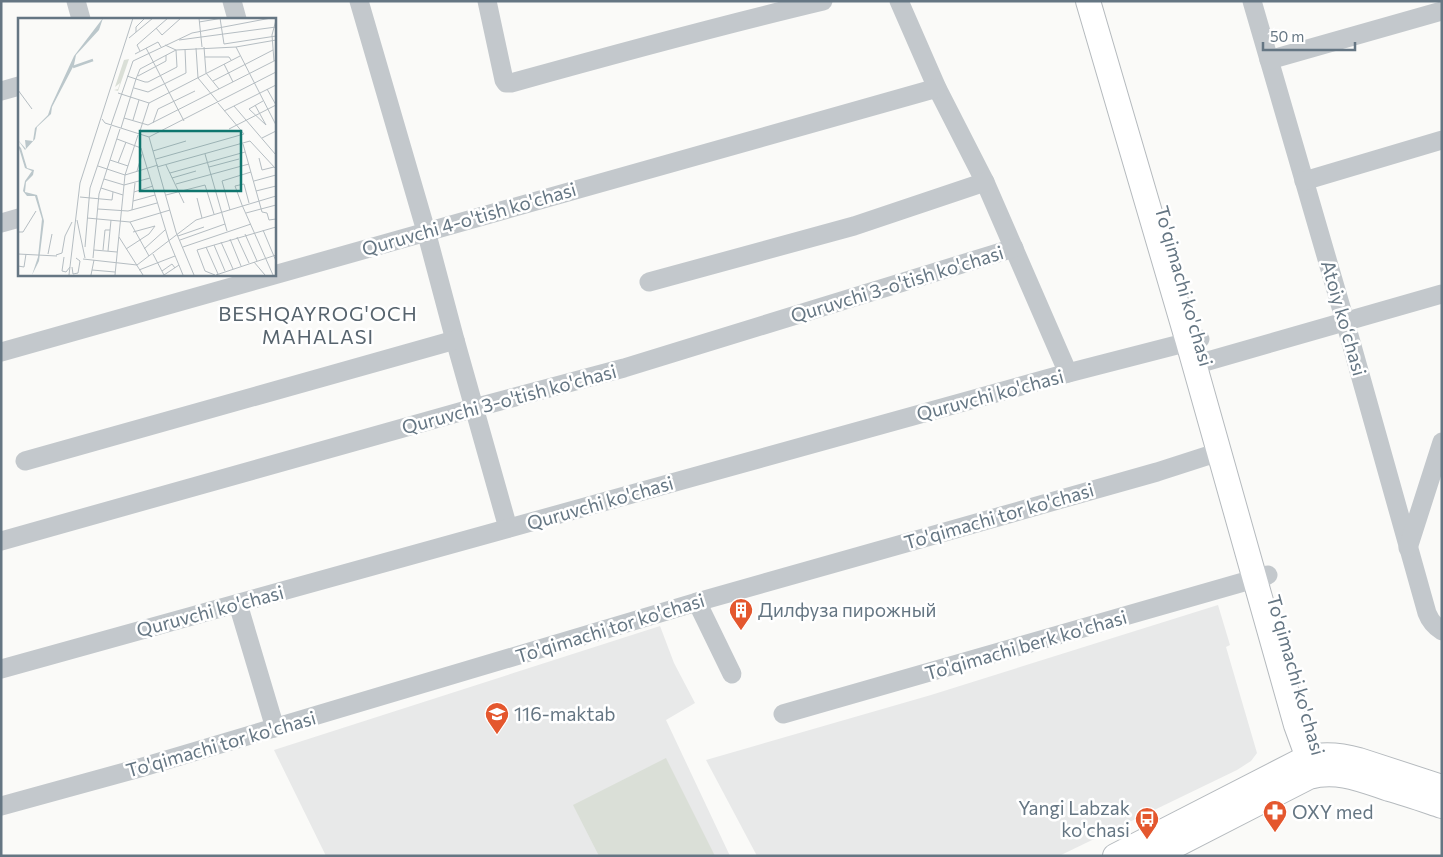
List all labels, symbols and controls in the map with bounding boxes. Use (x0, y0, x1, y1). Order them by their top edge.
inset map (18, 18, 275, 275)
scale bar (1263, 20, 1356, 52)
text: 50 m (1270, 27, 1304, 45)
street label: Quruvchi 4-o'tish ko'chasi (359, 177, 579, 260)
street label: To'qimachi ko'chasi (1151, 203, 1218, 369)
street label: Quruvchi 3-o'tish ko'chasi (788, 240, 1006, 327)
street label: Atoiy koʻchasi (1317, 257, 1372, 378)
district label: BESHQAYROG'OCH MAHALASI (218, 301, 418, 348)
street label: Quruvchi 3-o'tish ko'chasi (399, 359, 619, 438)
street label: Quruvchi ko'chasi (914, 364, 1066, 425)
street label: Quruvchi ko'chasi (524, 471, 676, 534)
street label: To'qimachi tor ko'chasi (901, 477, 1096, 554)
street label: Quruvchi ko'chasi (134, 580, 286, 641)
street label: To'qimachi tor ko'chasi (513, 588, 707, 667)
street label: To'qimachi ko'chasi (1263, 592, 1330, 758)
building icon: Дилфуза пирожный (728, 597, 754, 631)
place label: Дилфуза пирожный (758, 598, 936, 621)
street label: To'qimachi berk ko'chasi (922, 605, 1129, 684)
school or university icon: 116-maktab (484, 701, 510, 735)
place label: 116-maktab (514, 702, 616, 725)
street label: To'qimachi tor ko'chasi (123, 705, 318, 782)
place label: Yangi Labzak ko'chasi (1018, 796, 1130, 841)
pharmacy icon: OXY med (1262, 799, 1288, 833)
place label: OXY med (1292, 800, 1373, 823)
bus stop icon: Yangi Labzak ko'chasi (1134, 806, 1160, 840)

